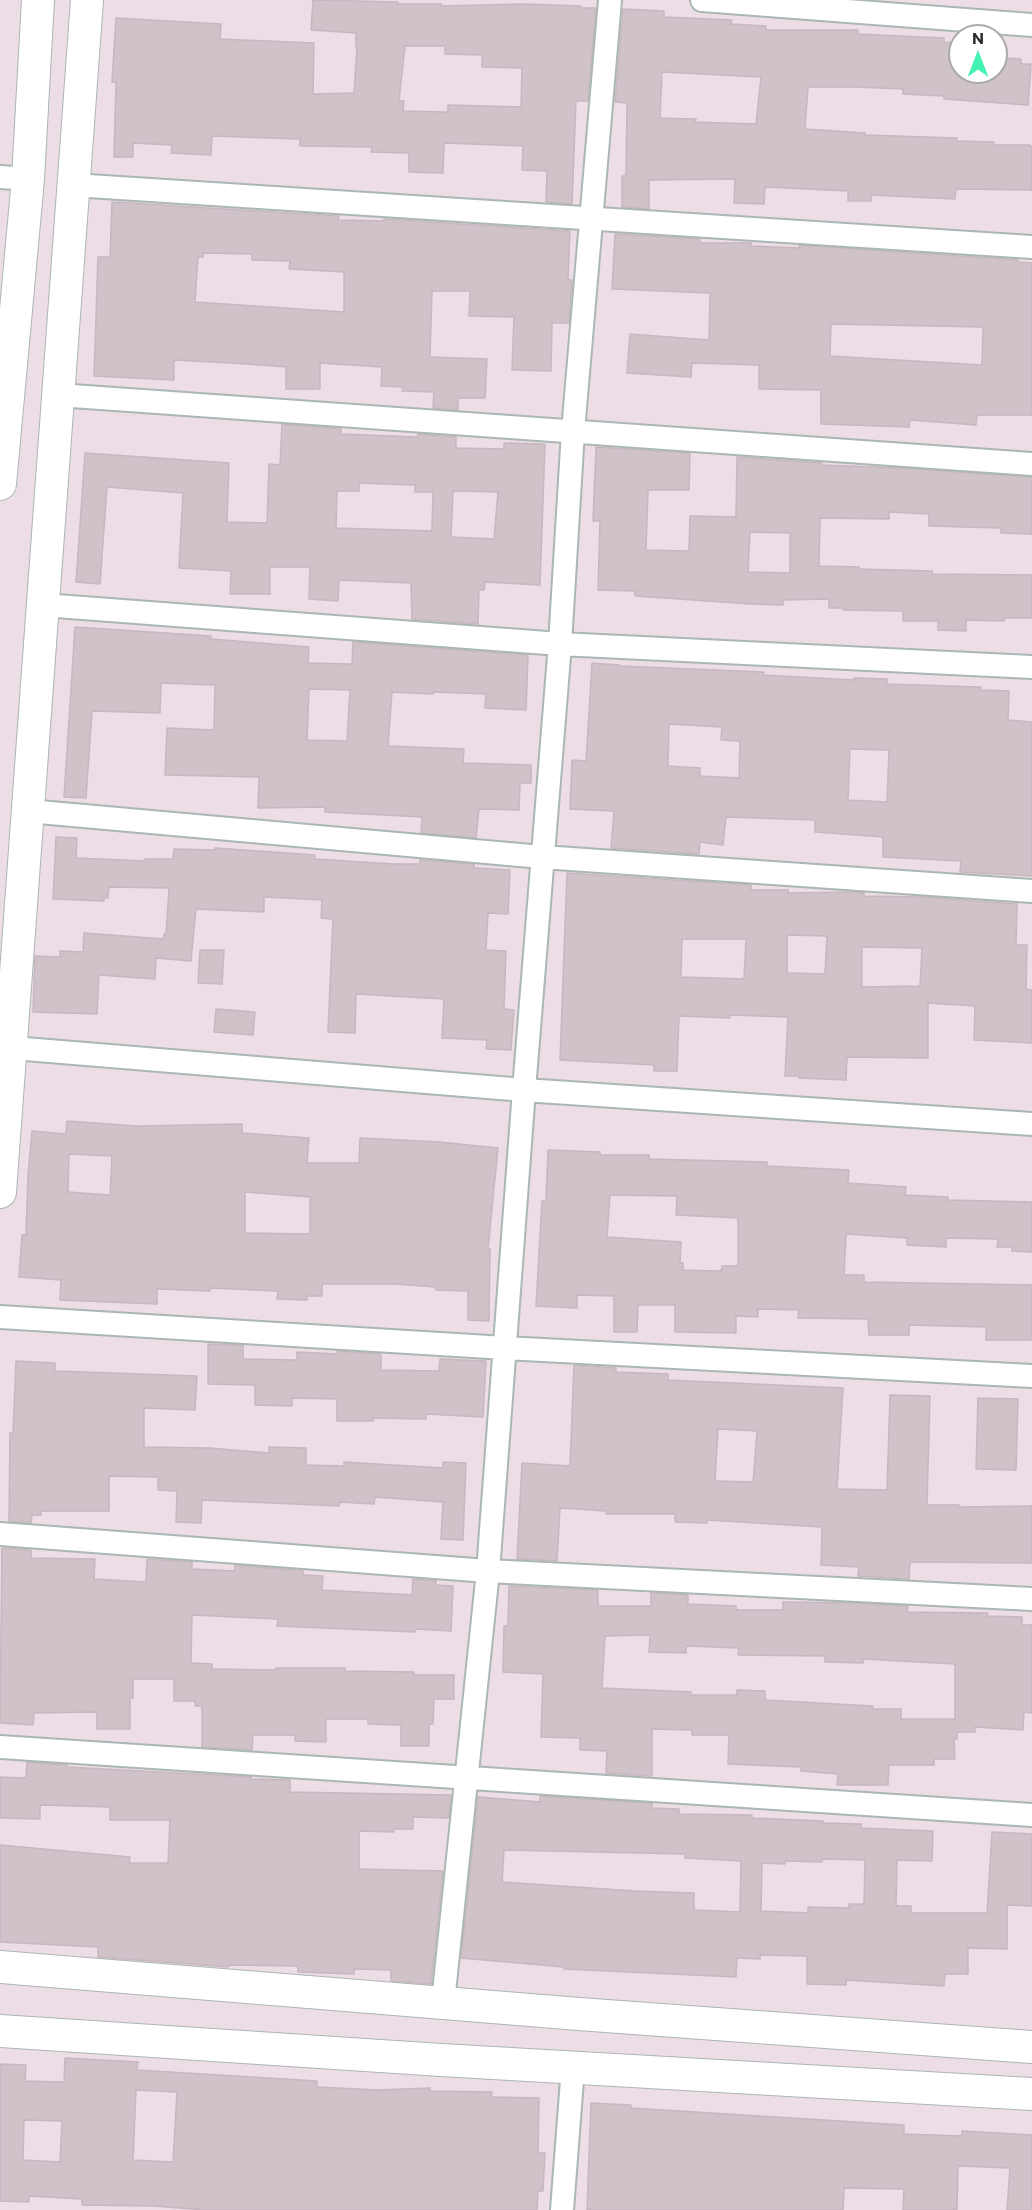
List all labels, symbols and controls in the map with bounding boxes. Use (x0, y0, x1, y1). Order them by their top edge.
north arrow (948, 24, 1008, 84)
text: N (972, 28, 984, 47)

